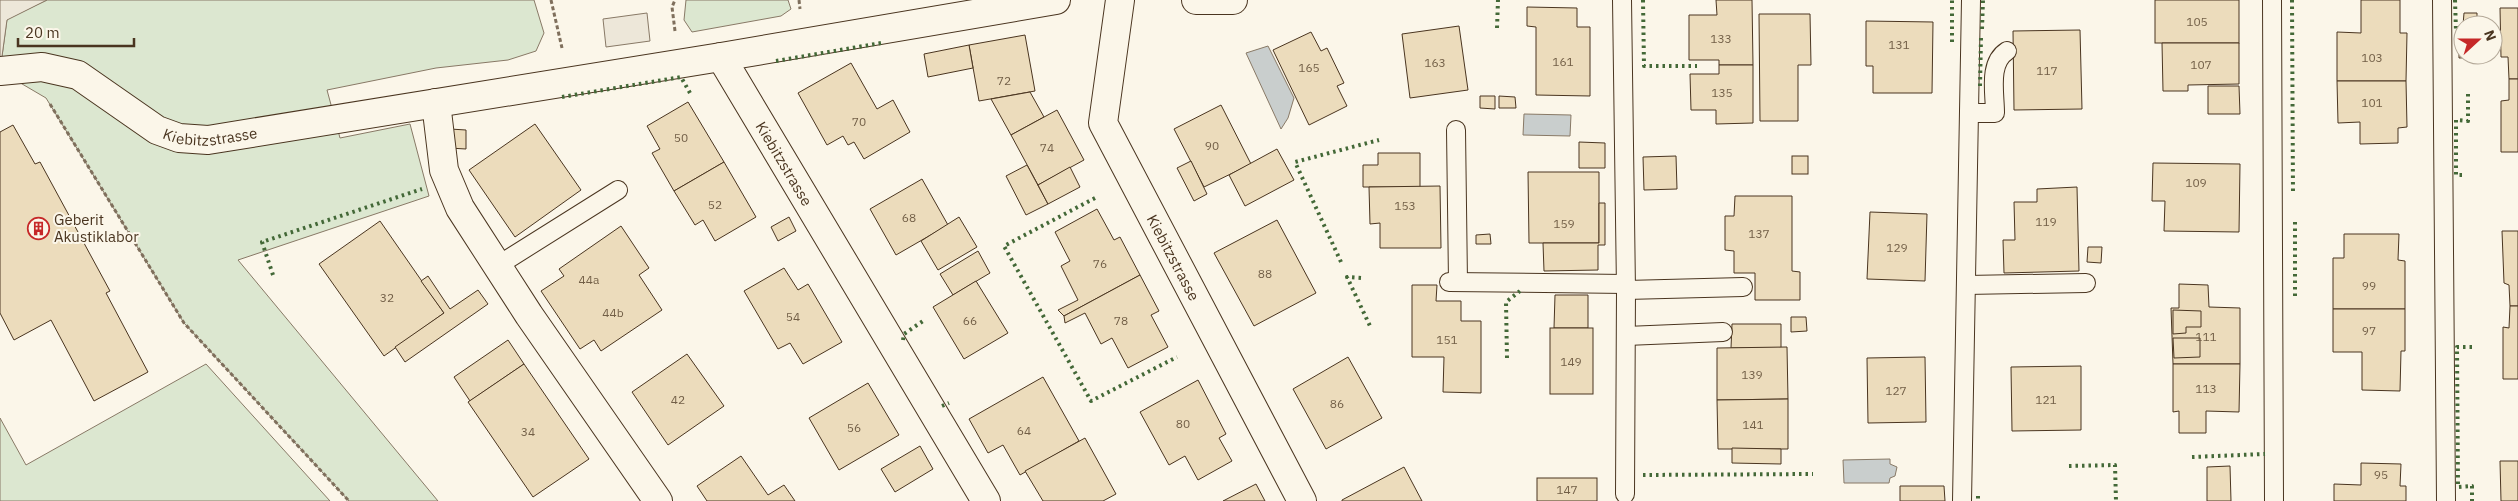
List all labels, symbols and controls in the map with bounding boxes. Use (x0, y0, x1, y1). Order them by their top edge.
house number: 105 (2186, 14, 2208, 29)
scale bar (18, 15, 134, 47)
north arrow (2453, 15, 2503, 65)
text: 20 m (25, 23, 60, 42)
text: N (2480, 27, 2500, 43)
house number: 133 (1710, 31, 1732, 46)
house number: 131 (1888, 37, 1910, 52)
house number: 103 (2361, 50, 2383, 65)
house number: 161 (1552, 54, 1574, 69)
house number: 163 (1424, 55, 1446, 70)
house number: 107 (2190, 57, 2212, 72)
house number: 165 (1298, 60, 1320, 75)
house number: 117 (2036, 63, 2058, 78)
house number: 72 (997, 73, 1011, 88)
house number: 135 (1711, 85, 1733, 100)
house number: 101 (2361, 95, 2383, 110)
house number: 70 (852, 114, 866, 129)
street label: Kiebitzstrasse (752, 118, 817, 209)
street label: Kiebitzstrasse (161, 123, 259, 150)
house number: 50 (674, 130, 688, 145)
house number: 90 (1205, 138, 1219, 153)
house number: 74 (1040, 140, 1054, 155)
house number: 109 (2185, 175, 2207, 190)
house number: 52 (708, 197, 722, 212)
house number: 153 (1394, 198, 1416, 213)
place label: Geberit Akustiklabor (54, 210, 139, 246)
house number: 68 (902, 210, 916, 225)
street label: Kiebitzstrasse (1143, 211, 1204, 304)
house number: 119 (2035, 214, 2057, 229)
building icon: Geberit Akustiklabor (26, 216, 50, 240)
house number: 159 (1553, 216, 1575, 231)
house number: 137 (1748, 226, 1770, 241)
house number: 129 (1886, 240, 1908, 255)
house number: 76 (1093, 256, 1107, 271)
house number: 88 (1258, 266, 1272, 281)
house number: 44a (579, 272, 600, 287)
house number: 99 (2362, 278, 2376, 293)
house number: 32 (380, 290, 394, 305)
house number: 44b (602, 305, 624, 320)
house number: 54 (786, 309, 800, 324)
house number: 66 (963, 313, 977, 328)
house number: 78 (1114, 313, 1128, 328)
house number: 97 (2362, 323, 2376, 338)
house number: 111 (2195, 329, 2217, 344)
house number: 151 (1436, 332, 1458, 347)
house number: 149 (1560, 354, 1582, 369)
house number: 139 (1741, 367, 1763, 382)
house number: 113 (2195, 381, 2217, 396)
house number: 127 (1885, 383, 1907, 398)
house number: 42 (671, 392, 685, 407)
house number: 121 (2035, 392, 2057, 407)
house number: 86 (1330, 396, 1344, 411)
house number: 80 (1176, 416, 1190, 431)
house number: 141 (1742, 417, 1764, 432)
house number: 56 (847, 420, 861, 435)
house number: 64 (1017, 423, 1031, 438)
house number: 34 (521, 424, 535, 439)
house number: 95 (2374, 467, 2388, 482)
house number: 147 (1556, 482, 1578, 497)

